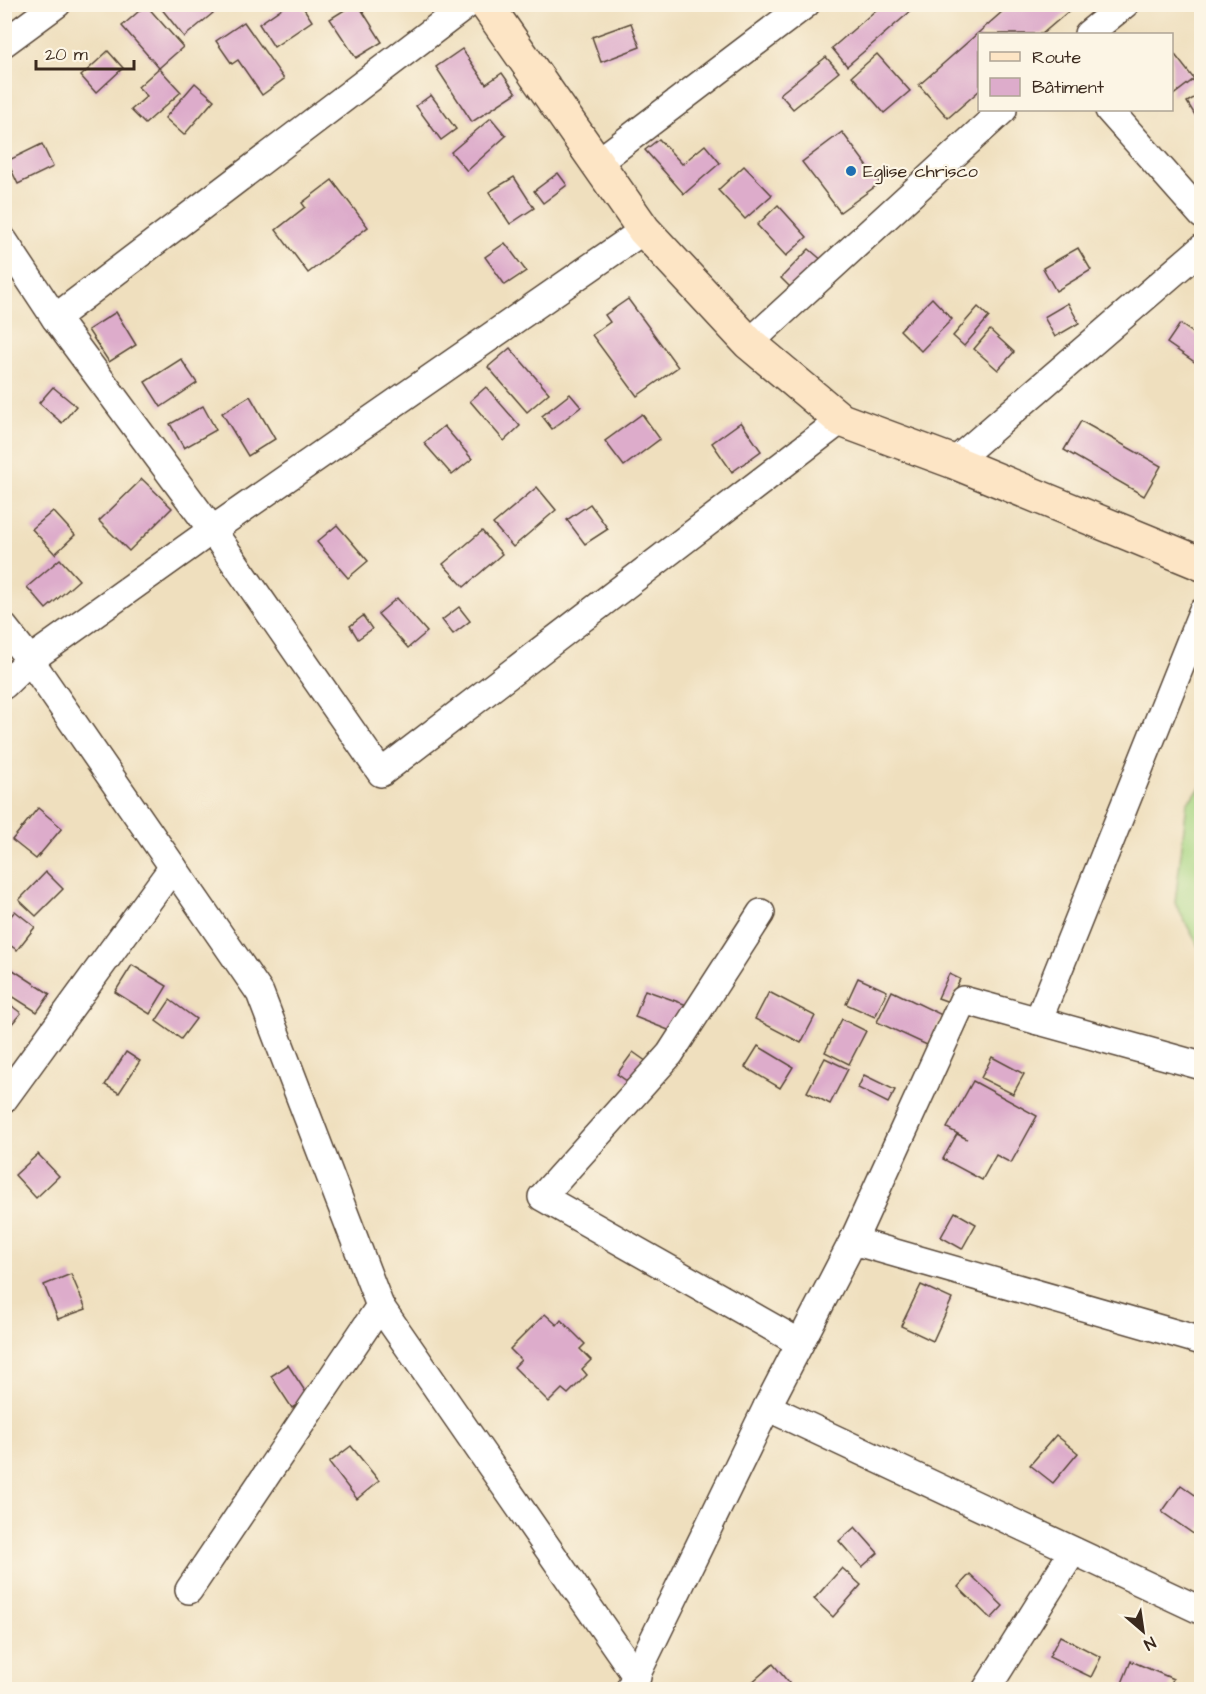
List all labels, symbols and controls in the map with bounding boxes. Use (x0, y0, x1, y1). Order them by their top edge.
scale bar (36, 33, 134, 71)
legend (978, 33, 1173, 111)
text: 20 m (45, 42, 88, 67)
text: Route (1032, 45, 1081, 70)
text: Bâtiment (1032, 75, 1105, 100)
place label: Eglise chrisco (863, 159, 978, 185)
marker: Eglise chrisco (844, 164, 858, 178)
north arrow (1113, 1601, 1173, 1661)
text: N (1140, 1631, 1160, 1655)

